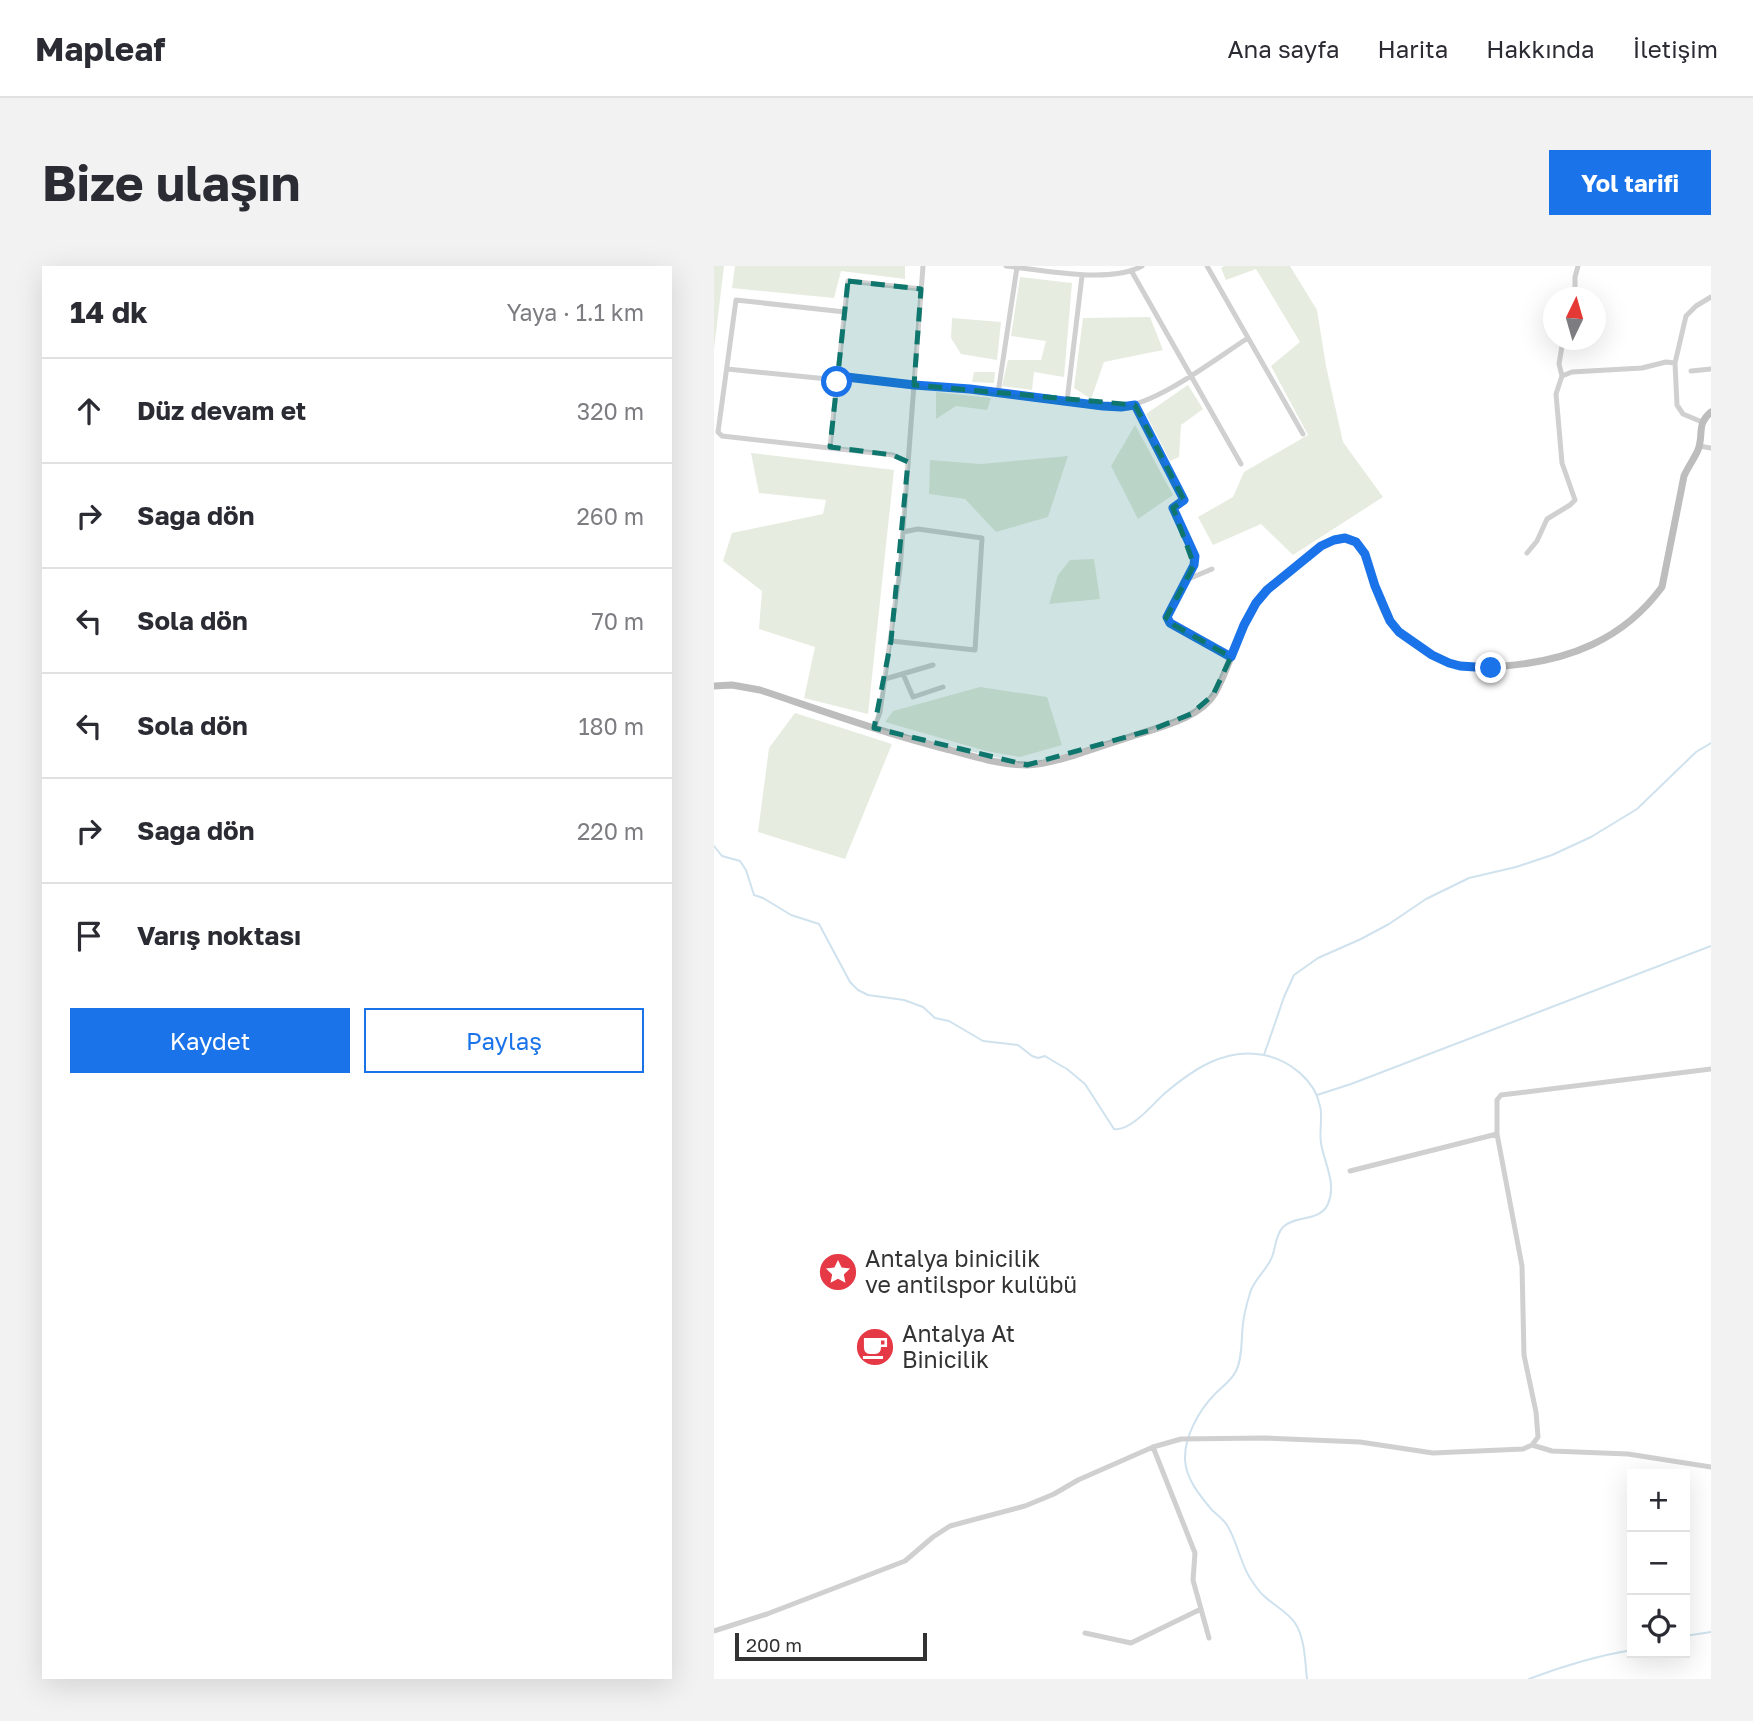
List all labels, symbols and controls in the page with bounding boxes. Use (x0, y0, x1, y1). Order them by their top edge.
text: Mapleaf (35, 29, 165, 68)
text: Ana sayfa (1228, 34, 1339, 63)
text: Harita (1377, 34, 1448, 63)
text: Hakkında (1486, 34, 1595, 63)
text: İletişim (1633, 34, 1718, 63)
button: Yol tarifi (1549, 150, 1711, 215)
text: Bize ulaşın (42, 153, 300, 212)
north arrow (1543, 287, 1606, 350)
text: 14 dk (70, 294, 148, 330)
text: Yaya · 1.1 km (507, 298, 644, 326)
route start (821, 366, 852, 397)
icon: ahead (70, 392, 108, 430)
text: Düz devam et (137, 395, 306, 426)
text: 320 m (577, 397, 644, 425)
icon: right (70, 497, 108, 535)
text: Sağa dön (137, 500, 254, 531)
text: 260 m (576, 502, 644, 530)
icon: left (70, 602, 108, 640)
text: Sola dön (137, 605, 248, 636)
text: 70 m (591, 607, 644, 635)
route end (1475, 652, 1506, 683)
icon: left (70, 707, 108, 745)
text: Sola dön (137, 710, 248, 741)
text: 180 m (578, 712, 644, 740)
icon: right (70, 812, 108, 850)
text: Sağa dön (137, 815, 254, 846)
text: 220 m (577, 817, 644, 845)
icon: arrive (70, 917, 108, 955)
text: Varış noktası (137, 920, 301, 951)
button: Kaydet (70, 1008, 350, 1073)
button: Paylaş (364, 1008, 644, 1073)
place label: Antalya binicilik ve antilspor kulübü (865, 1244, 1077, 1298)
place icon: Antalya binicilik ve antilspor kulübü (817, 1251, 859, 1293)
place label: Antalya At Binicilik (902, 1319, 1015, 1373)
cafe icon: Antalya At Binicilik (854, 1326, 896, 1368)
map controls (1627, 1469, 1690, 1658)
button: + (1627, 1469, 1690, 1532)
button: − (1627, 1532, 1690, 1595)
button: locate (1627, 1595, 1690, 1658)
scale bar (735, 1630, 928, 1662)
text: 200 m (746, 1633, 802, 1656)

